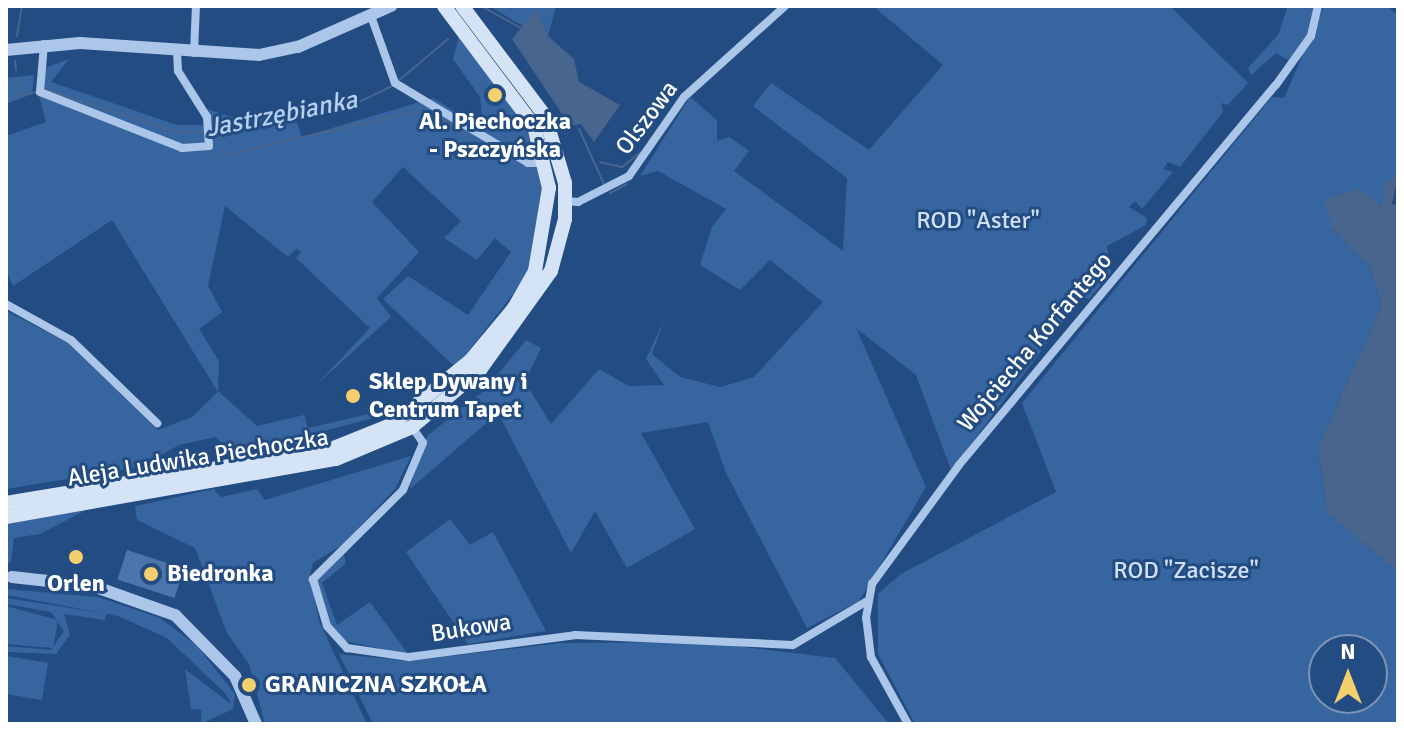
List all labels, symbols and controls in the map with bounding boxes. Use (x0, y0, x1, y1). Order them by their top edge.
street label: Olszowa (610, 75, 684, 161)
water label: Jastrzębianka (204, 85, 360, 145)
marker: Al. Piechoczka - Pszczyńska (486, 86, 504, 104)
place label: Al. Piechoczka - Pszczyńska (419, 108, 571, 164)
park label: ROD "Aster" (916, 207, 1040, 235)
street label: Wojciecha Korfantego (952, 247, 1118, 437)
place label: Sklep Dywany i Centrum Tapet (369, 368, 528, 424)
marker: Sklep Dywany i Centrum Tapet (344, 387, 362, 405)
street label: Aleja Ludwika Piechoczka (65, 423, 331, 493)
marker: Orlen (67, 548, 85, 566)
park label: ROD "Zacisze" (1113, 557, 1259, 585)
place label: Biedronka (167, 560, 273, 588)
marker: Biedronka (142, 565, 160, 583)
place label: Orlen (47, 570, 105, 598)
street label: Bukowa (429, 607, 513, 649)
north arrow (1308, 634, 1388, 714)
text: N (1340, 638, 1356, 665)
place label: GRANICZNA SZKOŁA (265, 671, 487, 699)
marker: GRANICZNA SZKOŁA (240, 676, 258, 694)

